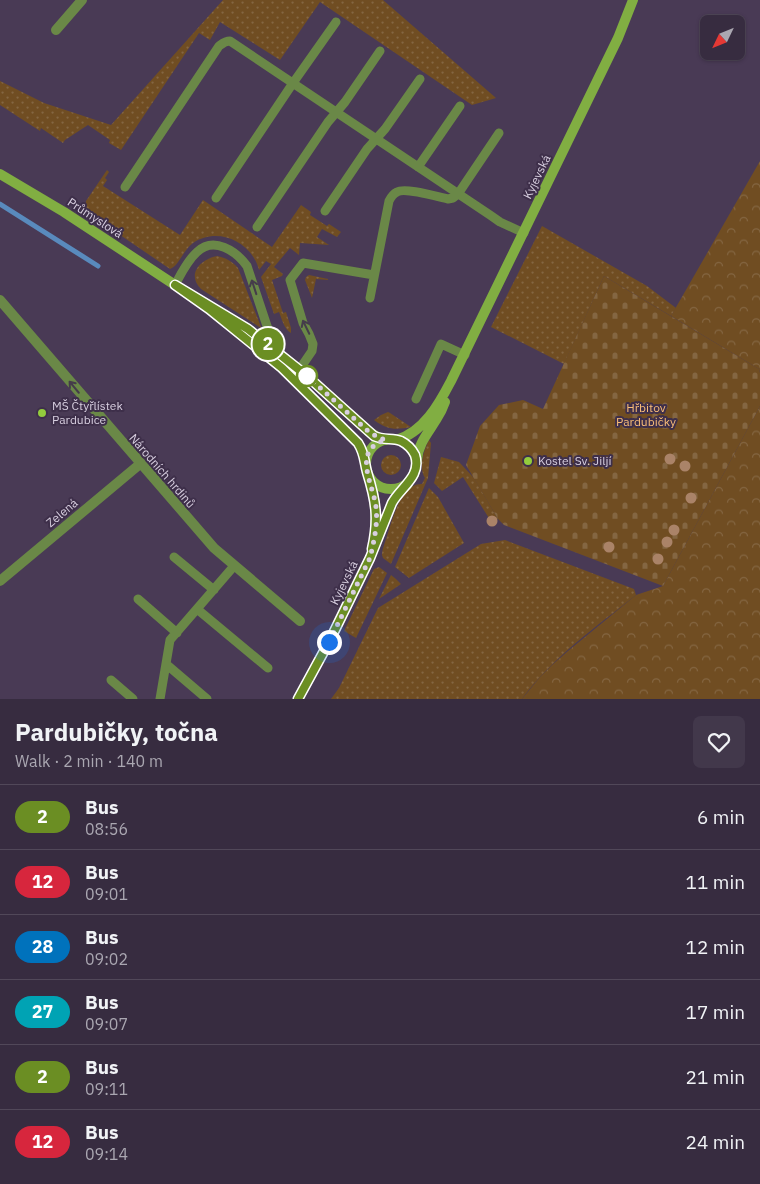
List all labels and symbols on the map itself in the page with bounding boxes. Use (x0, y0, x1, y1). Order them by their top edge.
north arrow (700, 15, 745, 60)
street label: Kyjevská (519, 152, 554, 201)
street label: Průmyslová (65, 194, 126, 241)
one-way arrow (249, 280, 258, 295)
one-way arrow (300, 319, 310, 334)
line badge: 2 (252, 328, 284, 360)
unlabelled marker (296, 365, 318, 387)
one-way arrow (69, 381, 80, 394)
place label: MŠ Čtyřlístek Pardubice (52, 398, 123, 427)
park label: Hřbitov Pardubičky (616, 400, 676, 429)
marker: MŠ Čtyřlístek Pardubice (36, 407, 48, 419)
street label: Národních hrdinů (126, 431, 199, 511)
place label: Kostel Sv. Jiljí (538, 453, 611, 468)
marker: Kostel Sv. Jiljí (522, 455, 534, 467)
street label: Zelená (43, 495, 81, 530)
street label: Kyjevská (326, 558, 361, 607)
your location (317, 630, 342, 655)

